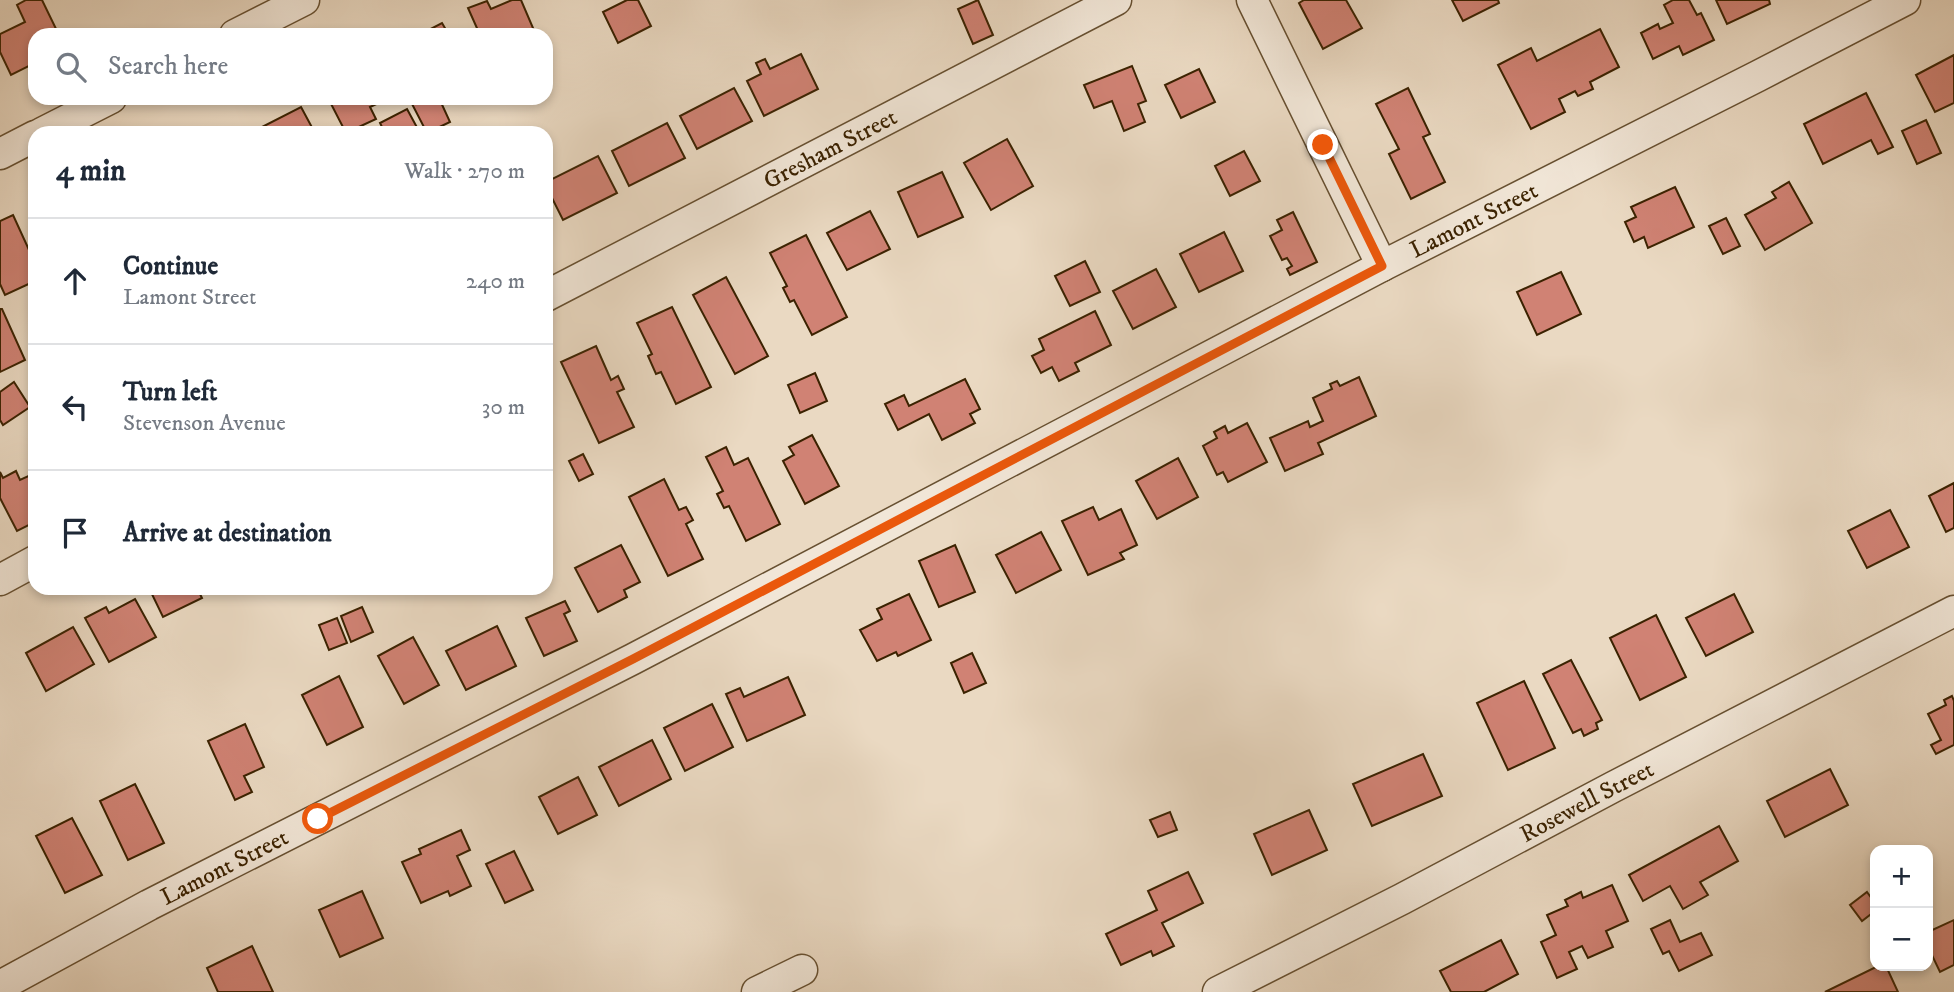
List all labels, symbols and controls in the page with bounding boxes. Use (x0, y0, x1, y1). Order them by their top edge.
search box (28, 28, 553, 105)
icon: search (52, 48, 90, 86)
text: Search here (108, 50, 228, 83)
street label: Gresham Street (759, 102, 903, 196)
route end (1307, 129, 1338, 160)
text: 4 min (56, 153, 126, 190)
text: Walk · 270 m (404, 157, 525, 186)
street label: Lamont Street (1405, 176, 1543, 265)
text: Continue (123, 250, 218, 283)
icon: ahead (56, 262, 94, 300)
text: 240 m (466, 267, 525, 296)
text: Lamont Street (123, 283, 256, 312)
text: Turn left (123, 376, 217, 409)
icon: left (56, 388, 94, 426)
text: 30 m (482, 393, 525, 422)
text: Stevenson Avenue (123, 409, 286, 438)
icon: arrive (56, 514, 94, 552)
text: Arrive at destination (123, 517, 332, 550)
street label: Rosewell Street (1515, 754, 1659, 850)
route start (302, 803, 333, 834)
street label: Lamont Street (156, 823, 294, 913)
map controls (1870, 845, 1933, 971)
button: + (1870, 845, 1933, 908)
button: − (1870, 908, 1933, 971)

